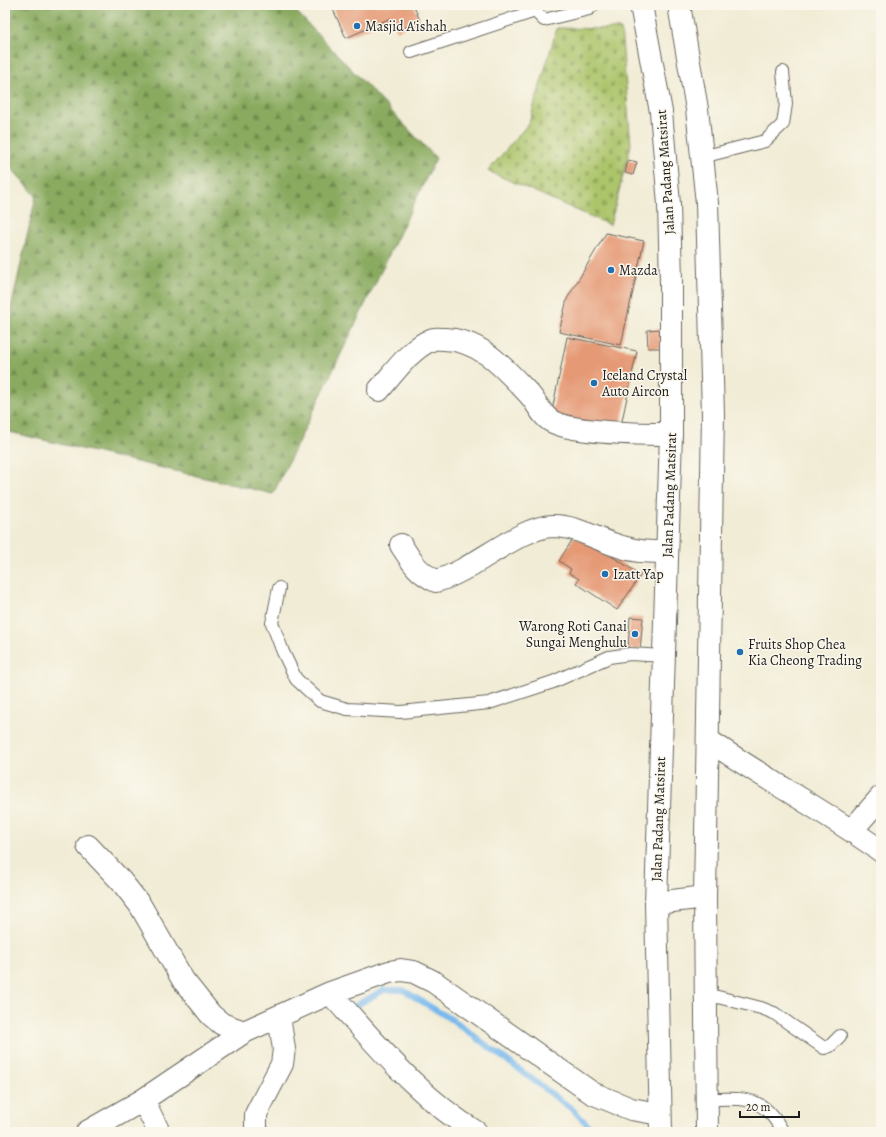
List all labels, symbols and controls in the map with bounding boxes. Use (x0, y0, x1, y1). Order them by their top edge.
place label: Masjid A'ishah (365, 17, 447, 36)
marker: Masjid A'ishah (352, 21, 362, 31)
street label: Jalan Padang Matsirat (652, 108, 679, 235)
place label: Mazda (619, 261, 658, 280)
marker: Mazda (606, 265, 616, 275)
place label: Iceland Crystal Auto Aircon (601, 366, 688, 401)
marker: Iceland Crystal Auto Aircon (589, 378, 599, 388)
street label: Jalan Padang Matsirat (658, 432, 681, 558)
place label: Izatt Yap (613, 565, 664, 584)
marker: Izatt Yap (600, 569, 610, 579)
place label: Warong Roti Canai Sungai Menghulu (518, 617, 627, 652)
marker: Warong Roti Canai Sungai Menghulu (630, 629, 640, 639)
place label: Fruits Shop Chea Kia Cheong Trading (748, 635, 862, 670)
marker: Fruits Shop Chea Kia Cheong Trading (735, 647, 745, 657)
street label: Jalan Padang Matsirat (647, 756, 670, 882)
scale bar (740, 1093, 799, 1119)
text: 20 m (746, 1099, 770, 1115)

